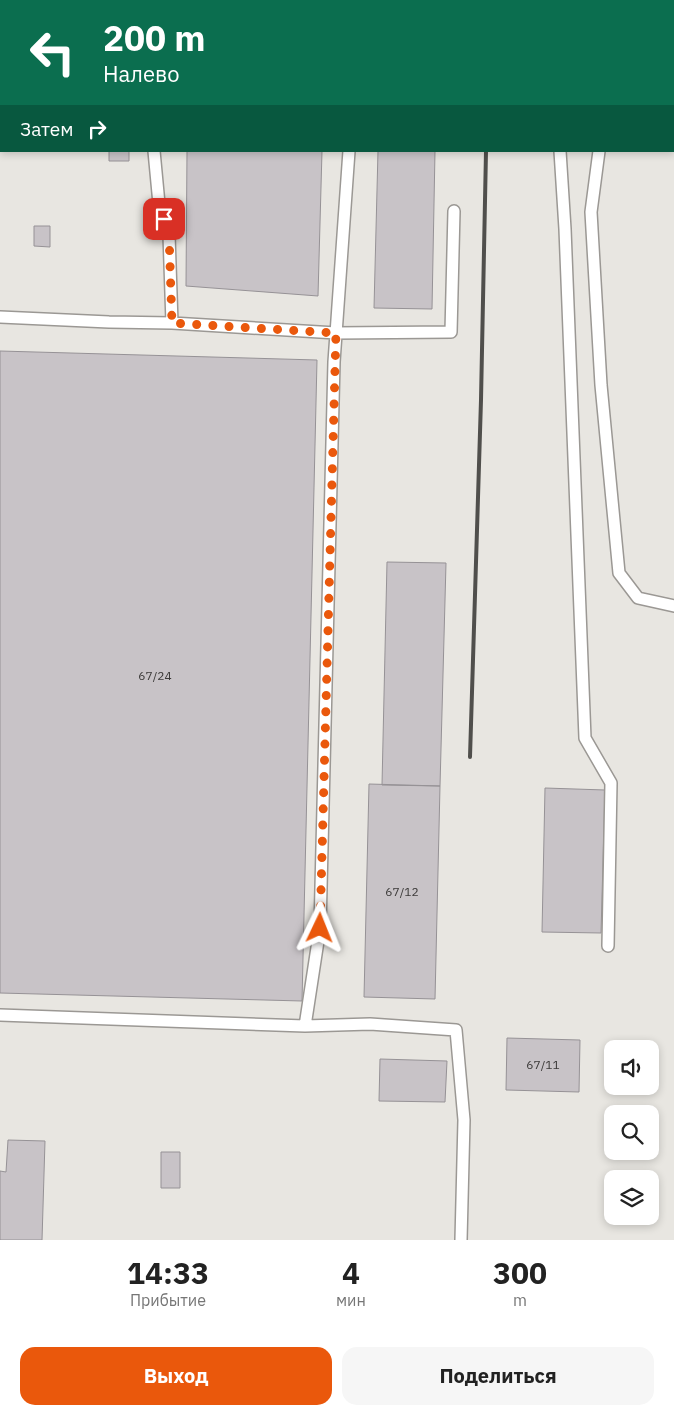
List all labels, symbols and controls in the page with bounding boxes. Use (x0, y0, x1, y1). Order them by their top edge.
text: 200 m (103, 15, 206, 61)
icon: left (20, 20, 85, 85)
text: Налево (103, 59, 180, 88)
icon: right (83, 115, 111, 143)
text: Затем (20, 117, 73, 141)
pin (143, 198, 185, 240)
icon: arrive (150, 205, 178, 233)
house number: 67/24 (138, 668, 172, 683)
house number: 67/12 (385, 884, 419, 899)
position arrow (293, 901, 345, 953)
map controls (604, 1040, 659, 1225)
button: sound (604, 1040, 659, 1095)
house number: 67/11 (526, 1057, 560, 1072)
button: search (604, 1105, 659, 1160)
button: layers (604, 1170, 659, 1225)
text: 14:33 (127, 1253, 209, 1292)
text: 4 (342, 1253, 360, 1292)
text: 300 (493, 1253, 547, 1292)
text: Прибытие (130, 1290, 206, 1310)
text: мин (336, 1290, 366, 1310)
text: m (513, 1290, 527, 1310)
button: Выход (20, 1347, 332, 1405)
button: Поделиться (342, 1347, 654, 1405)

